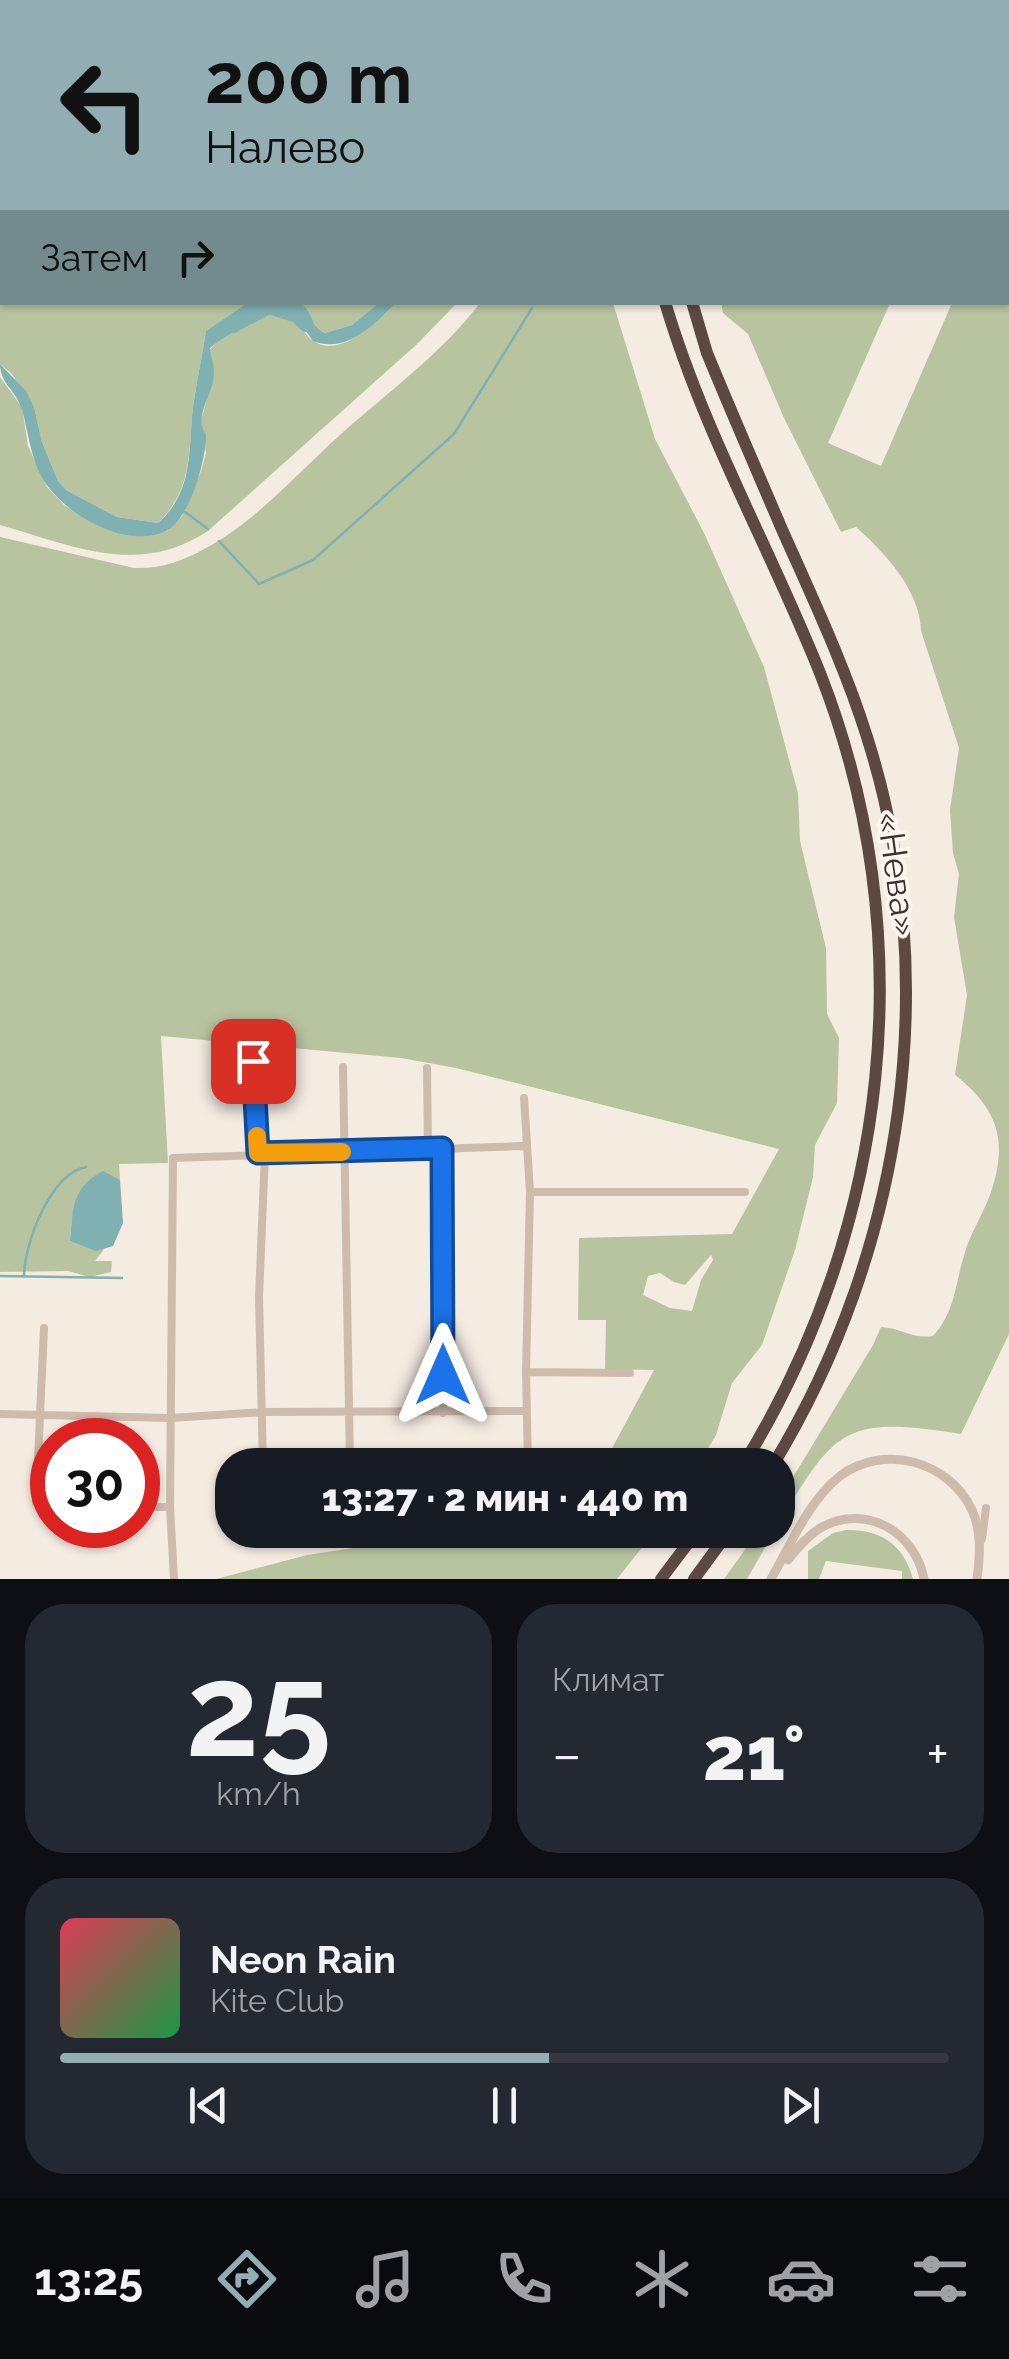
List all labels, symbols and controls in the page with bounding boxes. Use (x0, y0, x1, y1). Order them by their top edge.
text: 200 m (205, 37, 412, 119)
icon: left (40, 40, 170, 170)
text: Налево (205, 121, 365, 174)
icon: right (168, 230, 223, 285)
text: Затем (40, 235, 148, 280)
street label: «Нева» (869, 810, 927, 938)
pin (211, 1019, 296, 1104)
icon: arrive (226, 1034, 281, 1089)
position arrow (391, 1323, 495, 1427)
speed limit sign: 30 (30, 1418, 160, 1548)
text: 13:27 · 2 мин · 440 m (322, 1475, 688, 1520)
text: 25 (186, 1634, 331, 1786)
text: Климат (552, 1661, 664, 1698)
text: 21° (703, 1709, 805, 1798)
text: − (552, 1722, 582, 1787)
text: + (926, 1722, 949, 1787)
text: km/h (216, 1775, 301, 1812)
text: Neon Rain (210, 1937, 396, 1982)
text: Kite Club (210, 1982, 344, 2019)
icon: previous (181, 2078, 236, 2133)
icon: pause (477, 2078, 532, 2133)
icon: next (773, 2078, 828, 2133)
icon: directions (212, 2244, 282, 2314)
icon: music (350, 2244, 420, 2314)
icon: phone (489, 2244, 559, 2314)
icon: climate (627, 2244, 697, 2314)
icon: car (766, 2244, 836, 2314)
icon: filters (905, 2244, 975, 2314)
text: 13:25 (34, 2253, 143, 2306)

